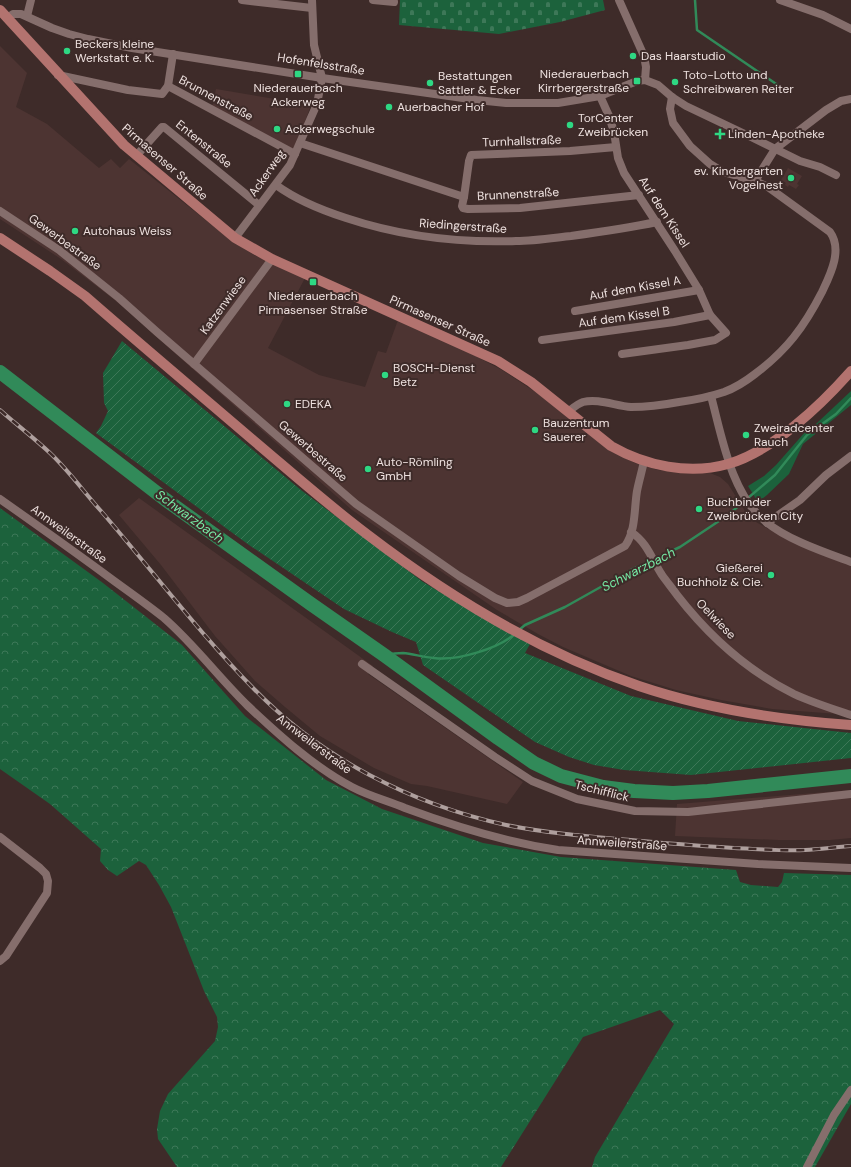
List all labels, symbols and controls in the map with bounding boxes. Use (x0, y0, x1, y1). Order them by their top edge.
place label: Beckers kleine Werkstatt e. K. (75, 36, 154, 66)
marker: Beckers kleine Werkstatt e. K. (62, 46, 72, 56)
place label: Das Haarstudio (641, 48, 726, 64)
street label: Hofenfelsstraße (276, 49, 366, 79)
marker: Das Haarstudio (628, 51, 638, 61)
place label: Niederauerbach Kirrbergerstraße (538, 66, 629, 96)
place label: Toto-Lotto und Schreibwaren Reiter (683, 67, 794, 97)
place label: Bestattungen Sattler & Ecker (438, 68, 521, 98)
marker: Niederauerbach Ackerweg (293, 69, 303, 79)
street label: Brunnenstraße (176, 72, 256, 124)
marker: Niederauerbach Kirrbergerstraße (632, 76, 642, 86)
marker: Toto-Lotto und Schreibwaren Reiter (670, 77, 680, 87)
marker: Bestattungen Sattler & Ecker (425, 78, 435, 88)
place label: Niederauerbach Ackerweg (253, 80, 343, 110)
place label: Auerbacher Hof (397, 99, 485, 115)
marker: Auerbacher Hof (384, 102, 394, 112)
place label: TorCenter Zweibrücken (578, 110, 648, 140)
street label: Entenstraße (173, 116, 236, 172)
street label: Pirmasenser Straße (119, 120, 211, 204)
marker: TorCenter Zweibrücken (565, 120, 575, 130)
place label: Ackerwegschule (285, 121, 375, 137)
marker: Ackerwegschule (272, 124, 282, 134)
place label: Linden-Apotheke (728, 126, 825, 142)
marker: Linden-Apotheke (715, 129, 725, 139)
street label: Turnhallstraße (482, 132, 562, 150)
street label: Ackerweg (245, 146, 289, 200)
place label: ev. Kindergarten Vogelnest (694, 163, 783, 193)
street label: Auf dem Kissel (635, 173, 693, 251)
marker: ev. Kindergarten Vogelnest (786, 173, 796, 183)
street label: Brunnenstraße (477, 184, 560, 204)
street label: Gewerbestraße (25, 210, 105, 274)
street label: Riedingerstraße (419, 215, 508, 237)
place label: Autohaus Weiss (83, 223, 172, 239)
marker: Autohaus Weiss (70, 226, 80, 236)
street label: Katzenwiese (196, 272, 250, 337)
street label: Auf dem Kissel A (588, 272, 682, 304)
marker: Niederauerbach Pirmasenser Straße (308, 277, 318, 287)
place label: Niederauerbach Pirmasenser Straße (259, 288, 368, 318)
street label: Pirmasenser Straße (387, 292, 493, 351)
street label: Auf dem Kissel B (577, 303, 671, 331)
place label: BOSCH-Dienst Betz (393, 360, 475, 390)
marker: BOSCH-Dienst Betz (380, 370, 390, 380)
place label: EDEKA (295, 396, 332, 412)
marker: EDEKA (282, 399, 292, 409)
place label: Bauzentrum Sauerer (543, 415, 610, 445)
street label: Gewerbestraße (275, 417, 351, 485)
place label: Zweiradcenter Rauch (754, 420, 835, 450)
marker: Bauzentrum Sauerer (530, 425, 540, 435)
marker: Zweiradcenter Rauch (741, 430, 751, 440)
place label: Auto-Römling GmbH (376, 454, 453, 484)
marker: Auto-Römling GmbH (363, 464, 373, 474)
water label: Schwarzbach (152, 486, 227, 547)
place label: Buchbinder Zweibrücken City (707, 494, 804, 524)
street label: Annweilerstraße (28, 501, 110, 567)
marker: Buchbinder Zweibrücken City (694, 504, 704, 514)
water label: Schwarzbach (598, 544, 678, 595)
place label: Gießerei Buchholz & Cie. (677, 560, 763, 590)
marker: Gießerei Buchholz & Cie. (766, 570, 776, 580)
street label: Oelwiese (693, 595, 739, 643)
street label: Annweilerstraße (273, 710, 355, 778)
street label: Tschifflick (573, 777, 631, 805)
street label: Annweilerstraße (576, 832, 668, 854)

